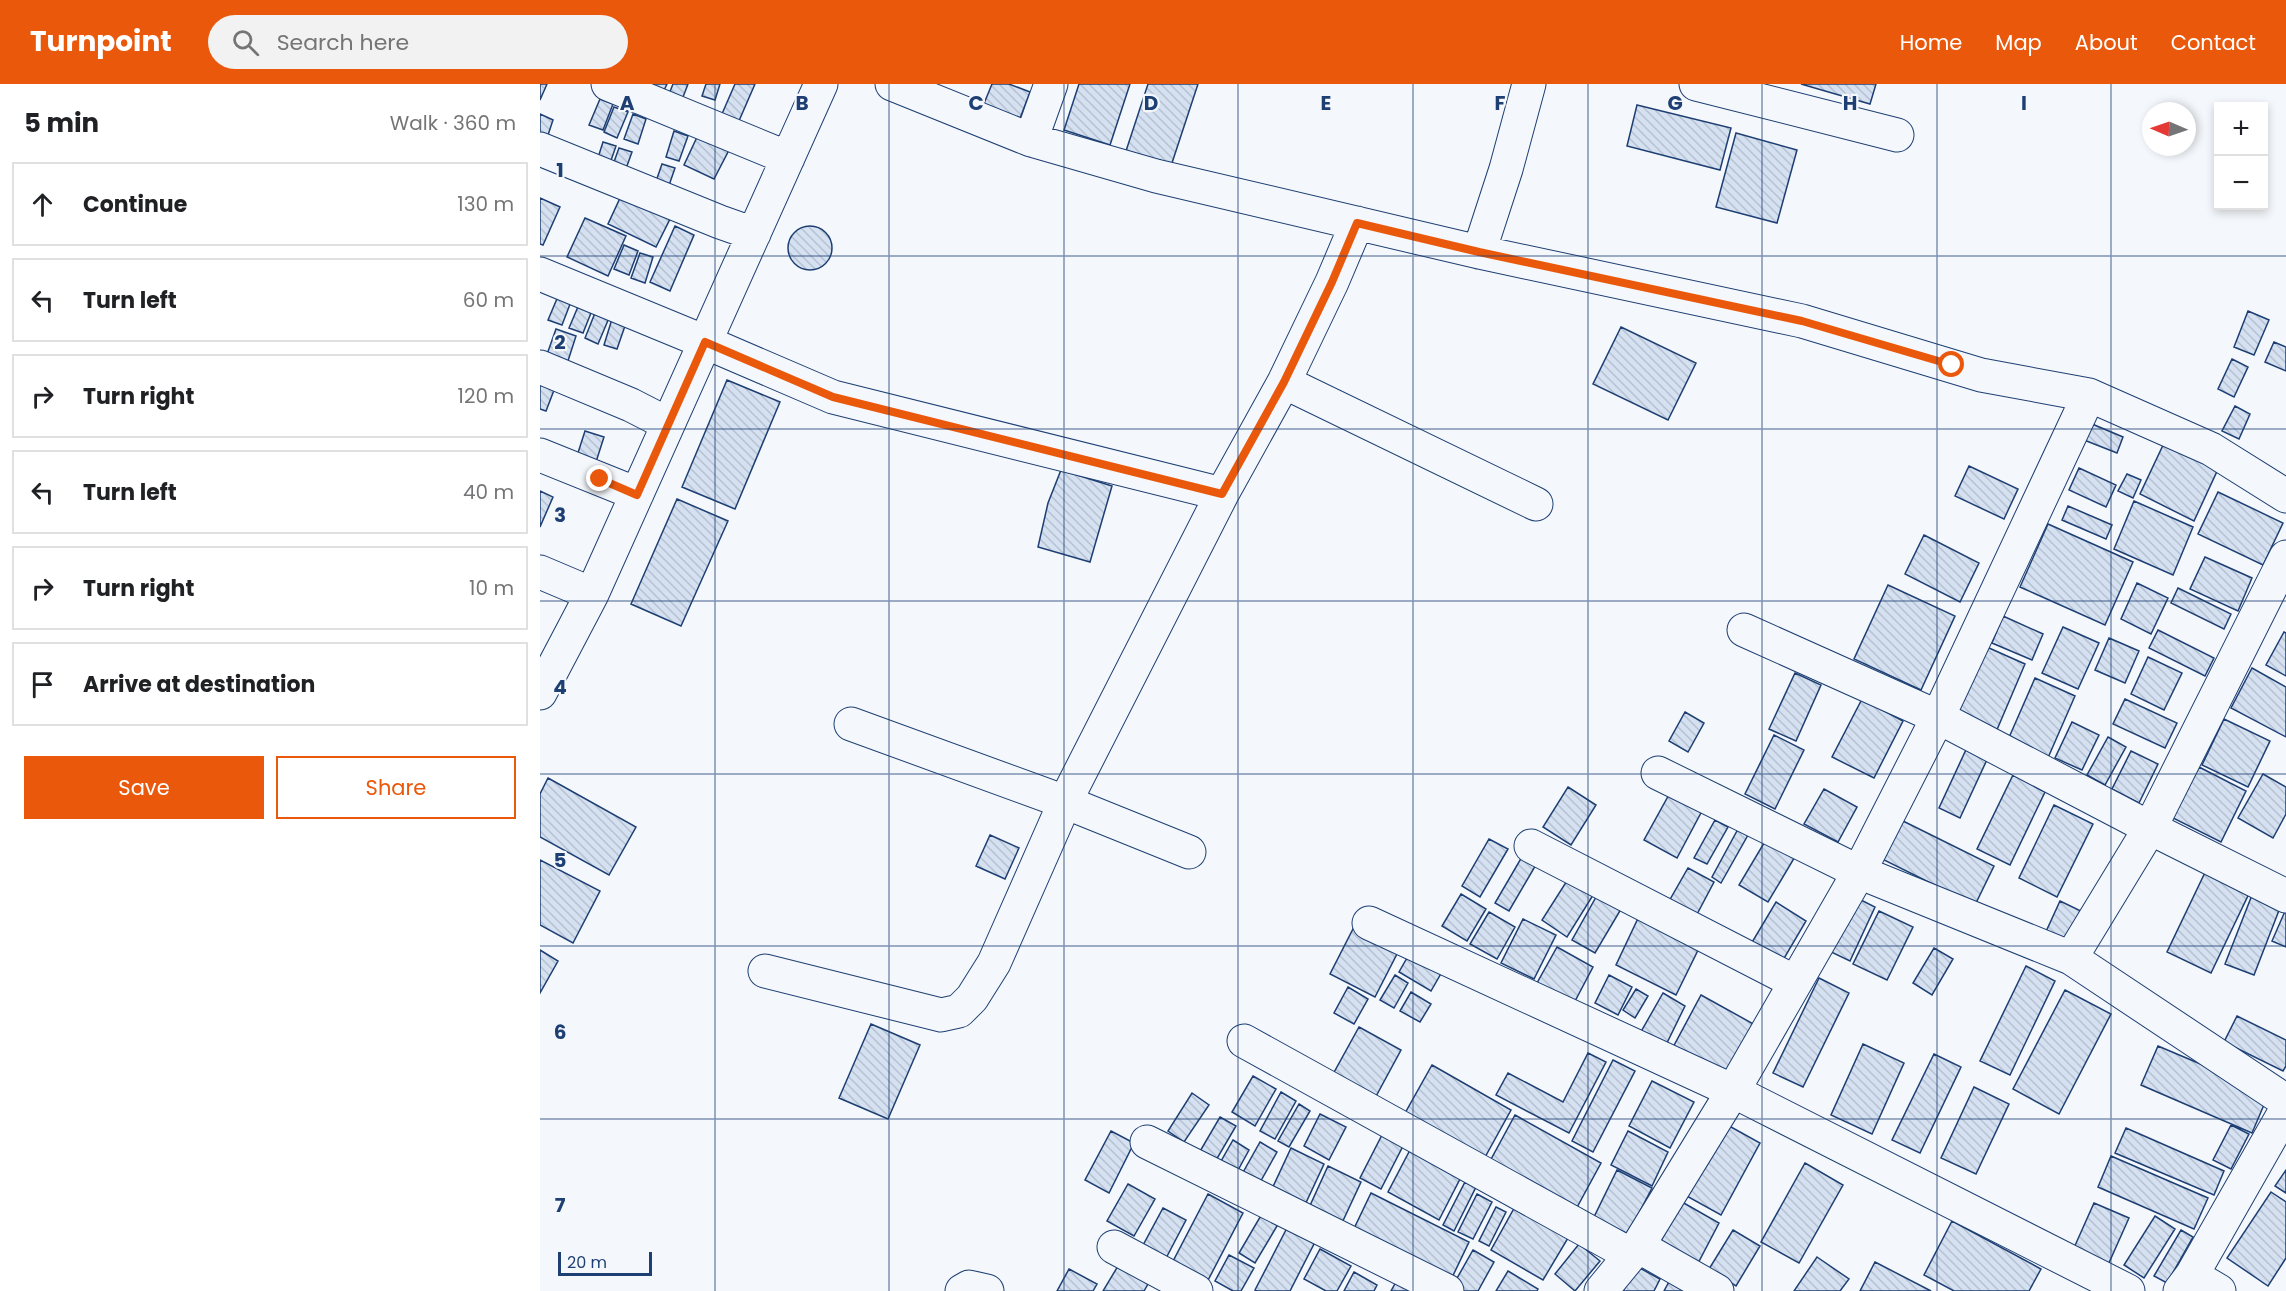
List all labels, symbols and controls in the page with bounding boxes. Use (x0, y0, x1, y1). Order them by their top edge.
search box (208, 15, 628, 69)
text: Turnpoint (30, 22, 172, 61)
icon: search (229, 26, 262, 59)
text: Search here (277, 27, 409, 58)
text: Home (1900, 28, 1962, 57)
text: Map (1995, 28, 2042, 57)
text: About (2075, 28, 2138, 57)
text: Contact (2171, 28, 2256, 57)
text: A (620, 89, 635, 117)
text: B (795, 89, 809, 117)
text: C (968, 89, 984, 117)
text: D (1144, 89, 1158, 117)
text: E (1321, 89, 1331, 117)
text: F (1495, 89, 1506, 117)
text: G (1667, 89, 1683, 117)
text: H (1843, 89, 1857, 117)
text: I (2021, 89, 2027, 117)
north arrow (2142, 102, 2196, 156)
map controls (2214, 102, 2268, 210)
button: + (2214, 102, 2268, 156)
text: 5 min (24, 105, 99, 141)
text: Walk · 360 m (390, 109, 516, 137)
text: 1 (556, 156, 564, 184)
button: − (2214, 156, 2268, 210)
icon: ahead (26, 188, 59, 221)
text: Continue (83, 189, 187, 220)
text: 130 m (457, 190, 514, 218)
icon: left (26, 284, 59, 317)
text: Turn left (83, 285, 177, 316)
text: 60 m (463, 286, 514, 314)
text: 2 (554, 328, 566, 356)
route start (1938, 351, 1964, 377)
icon: right (26, 380, 59, 413)
text: Turn right (83, 381, 194, 412)
text: 120 m (458, 382, 514, 410)
route end (586, 465, 612, 491)
icon: left (26, 476, 59, 509)
text: Turn left (83, 477, 177, 508)
text: 40 m (463, 478, 514, 506)
text: 3 (554, 501, 566, 529)
icon: right (26, 572, 59, 605)
text: Turn right (83, 573, 194, 604)
text: 10 m (469, 574, 514, 602)
icon: arrive (26, 668, 59, 701)
text: Arrive at destination (83, 669, 315, 700)
text: 4 (553, 673, 567, 701)
button: Save (24, 756, 264, 819)
button: Share (276, 756, 516, 819)
text: 5 (554, 846, 567, 874)
text: 6 (554, 1018, 566, 1046)
text: 7 (555, 1191, 566, 1219)
scale bar (558, 1249, 652, 1276)
text: 20 m (567, 1251, 607, 1274)

